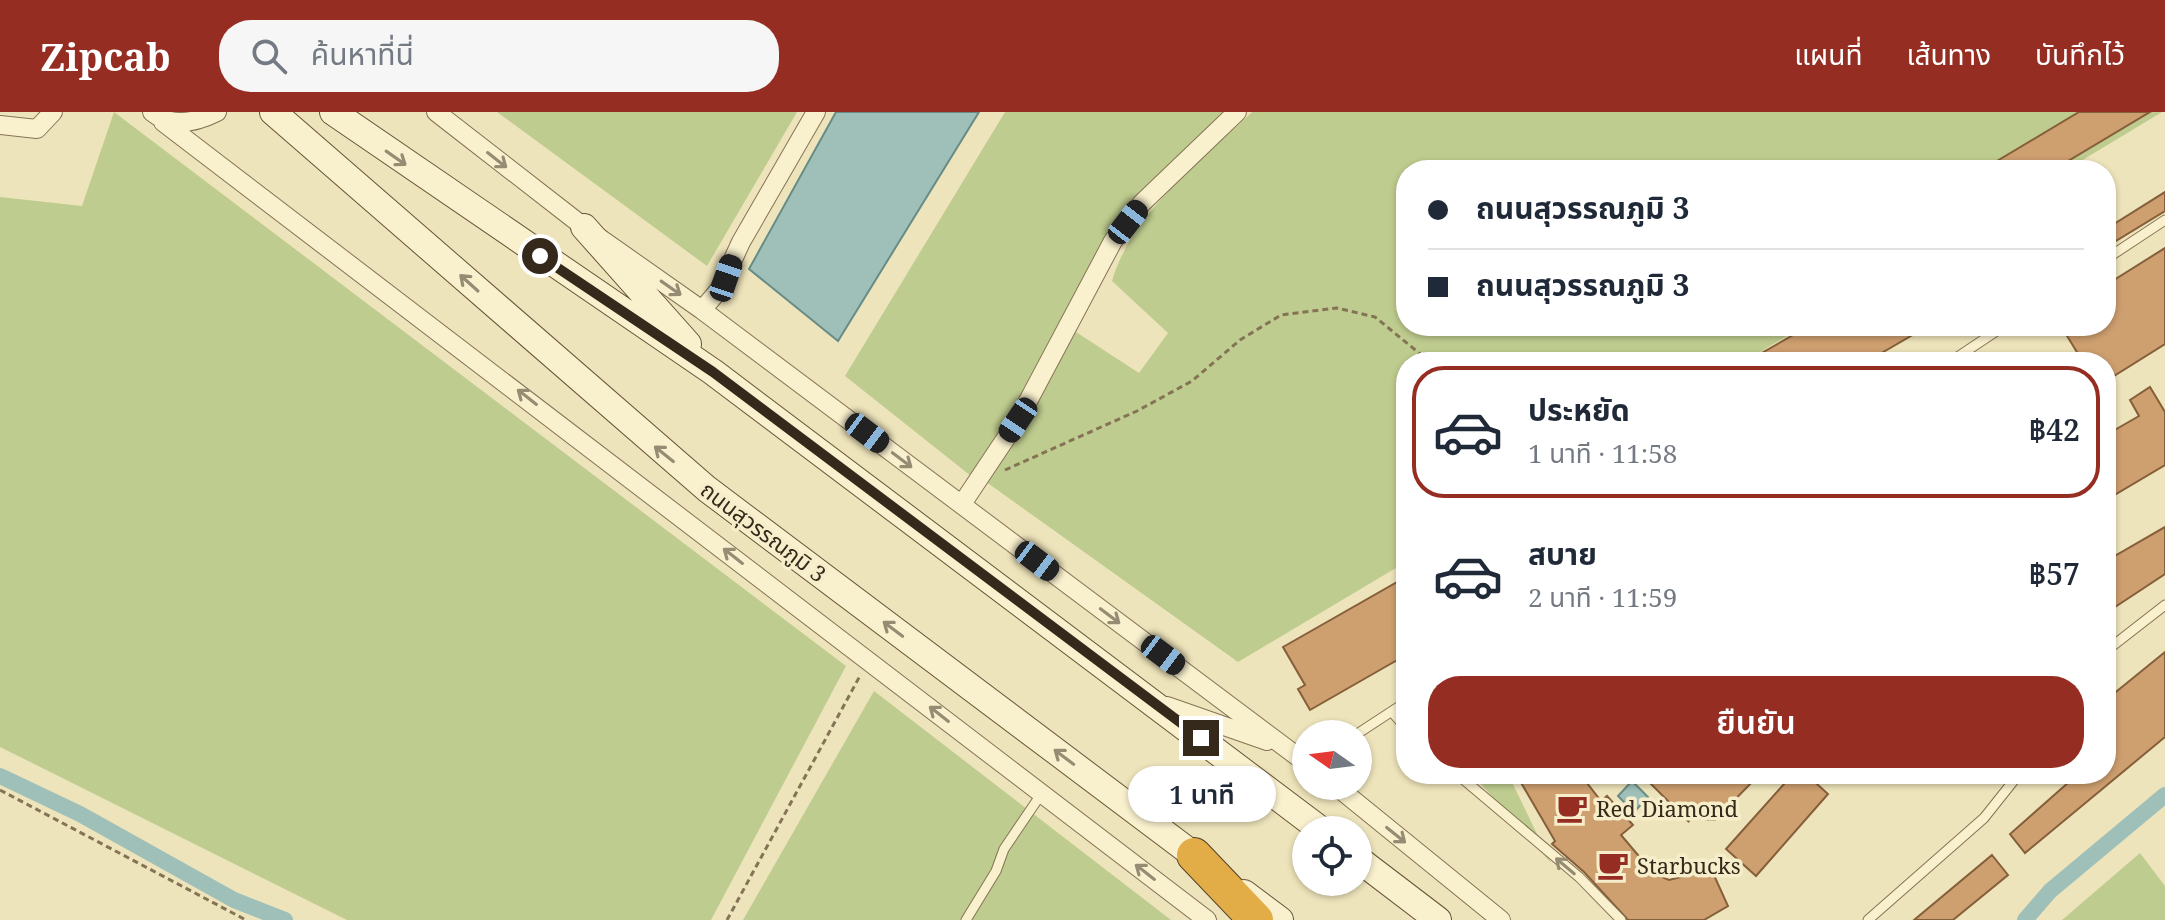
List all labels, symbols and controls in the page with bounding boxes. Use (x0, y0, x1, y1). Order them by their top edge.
search box (219, 20, 779, 92)
text: Zipcab (40, 30, 171, 82)
text: ค้นหาที่นี่ (311, 33, 414, 74)
icon: search (247, 34, 291, 78)
text: แผนที่ (1794, 35, 1862, 73)
text: เส้นทาง (1906, 35, 1991, 73)
text: บันทึกไว้ (2035, 35, 2125, 73)
one-way arrow (385, 150, 407, 166)
one-way arrow (486, 151, 508, 168)
text: ถนนสุวรรณภูมิ 3 (1476, 187, 1689, 228)
car (1104, 196, 1152, 248)
route start (522, 238, 558, 274)
car (707, 251, 745, 305)
text: ถนนสุวรรณภูมิ 3 (1476, 264, 1689, 305)
one-way arrow (459, 274, 479, 292)
one-way arrow (660, 280, 682, 296)
one-way arrow (517, 388, 538, 405)
text: ประหยัด (1528, 389, 1630, 430)
car (995, 393, 1041, 447)
icon: car (1432, 396, 1504, 468)
car (841, 409, 893, 457)
text: ฿42 (2029, 409, 2080, 450)
text: 1 นาที · 11:58 (1528, 435, 1677, 471)
one-way arrow (655, 445, 675, 463)
one-way arrow (891, 451, 913, 468)
street label: ถนนสุวรรณภูมิ 3 (695, 474, 833, 588)
text: สบาย (1528, 533, 1597, 574)
car (1011, 537, 1063, 585)
icon: car (1432, 540, 1504, 612)
one-way arrow (723, 547, 744, 564)
text: ฿57 (2029, 553, 2080, 594)
text: 2 นาที · 11:59 (1528, 579, 1677, 615)
one-way arrow (1099, 607, 1121, 624)
one-way arrow (883, 621, 904, 638)
car (1137, 631, 1189, 679)
button: ยืนยัน (1428, 676, 2084, 768)
one-way arrow (929, 706, 950, 723)
route end (1183, 720, 1219, 756)
north arrow (1292, 720, 1372, 800)
map controls (1292, 720, 1372, 896)
one-way arrow (1053, 749, 1075, 765)
callout: 1 นาที (1127, 766, 1275, 822)
text: 1 นาที (1169, 776, 1235, 812)
cafe icon: Red Diamond (1555, 791, 1589, 825)
place label: Red Diamond (1596, 793, 1739, 823)
button: locate (1292, 816, 1372, 896)
one-way arrow (1385, 826, 1406, 844)
cafe icon: Starbucks (1596, 848, 1630, 882)
place label: Starbucks (1637, 850, 1741, 880)
one-way arrow (1555, 857, 1576, 875)
one-way arrow (1135, 864, 1156, 881)

